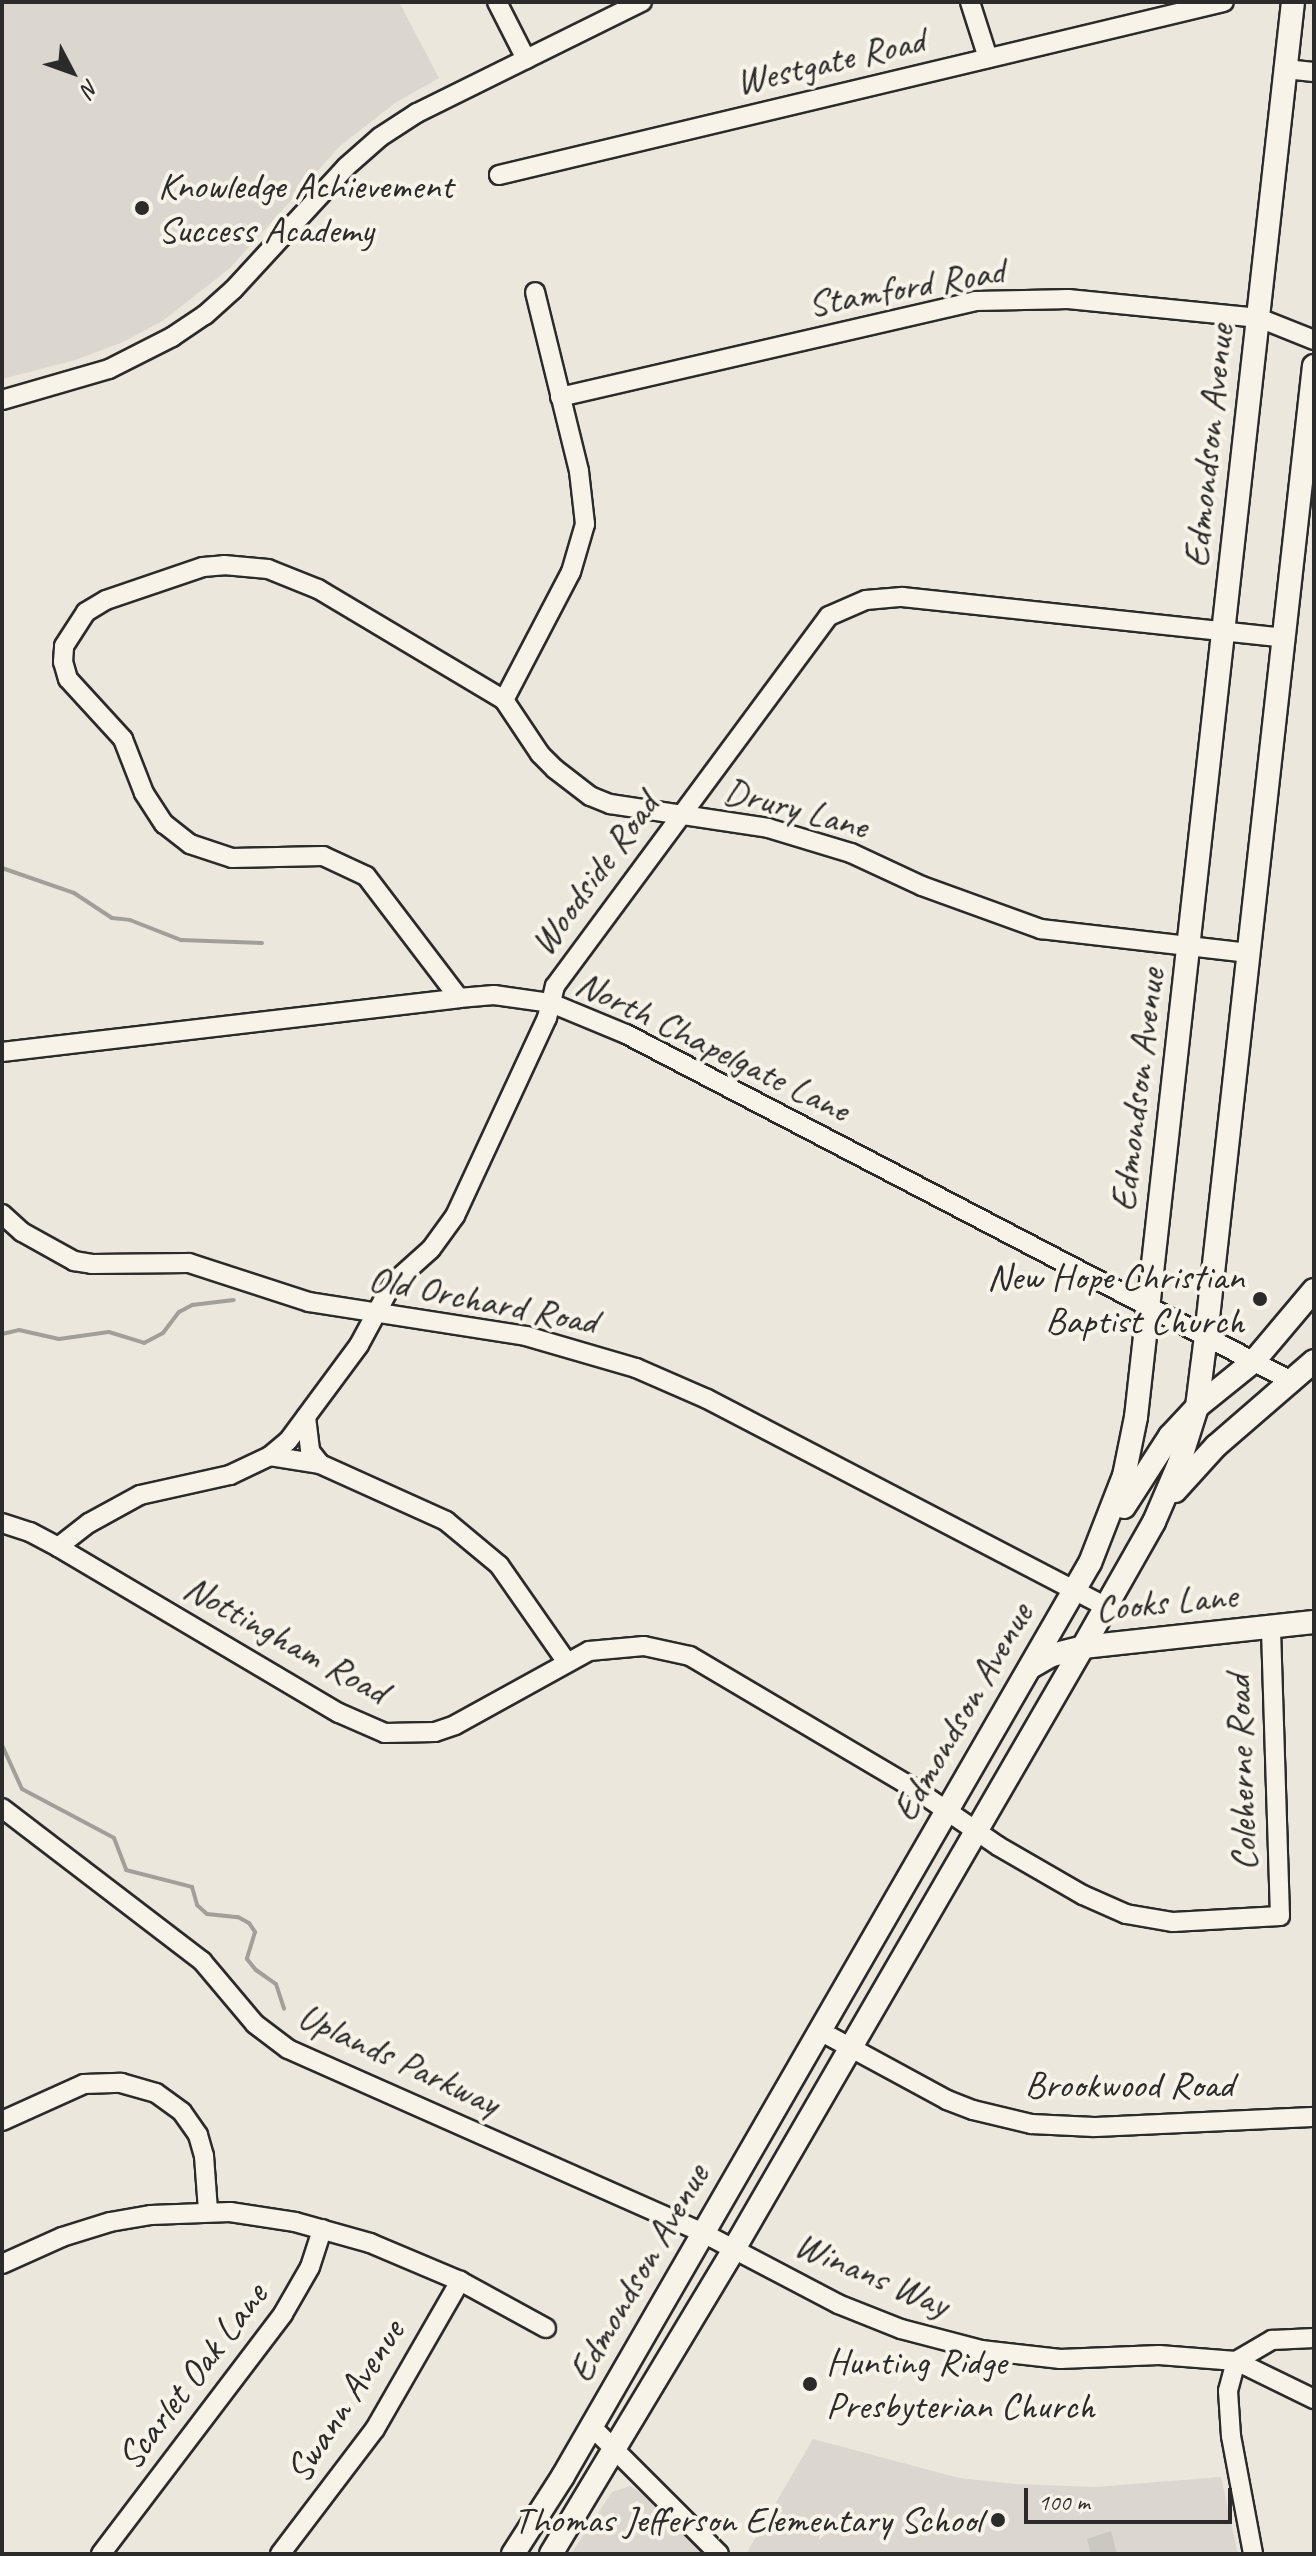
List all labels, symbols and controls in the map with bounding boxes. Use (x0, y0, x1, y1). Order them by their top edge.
street label: Westgate Road (731, 17, 929, 105)
north arrow (32, 32, 112, 112)
text: N (75, 73, 105, 102)
place label: Knowledge Achievement Success Academy (158, 163, 452, 252)
marker: Knowledge Achievement Success Academy (133, 199, 151, 217)
street label: Stamford Road (805, 247, 1007, 327)
street label: Edmondson Avenue (1173, 322, 1243, 570)
street label: Drury Lane (719, 767, 873, 849)
street label: Woodside Road (520, 784, 668, 964)
street label: North Chapelgate Lane (568, 960, 858, 1132)
street label: Edmondson Avenue (1100, 966, 1174, 1214)
place label: New Hope Christian Baptist Church (987, 1254, 1244, 1344)
street label: Old Orchard Road (365, 1256, 601, 1344)
marker: New Hope Christian Baptist Church (1251, 1290, 1269, 1308)
street label: Nottingham Road (176, 1564, 396, 1714)
street label: Cooks Lane (1092, 1572, 1240, 1632)
street label: Edmondson Avenue (881, 1595, 1043, 1829)
street label: Coleherne Road (1215, 1674, 1267, 1872)
street label: Uplands Parkway (290, 1992, 508, 2126)
street label: Brookwood Road (1025, 2062, 1233, 2108)
street label: Edmondson Avenue (557, 2156, 719, 2390)
street label: Winans Way (788, 2221, 956, 2327)
street label: Scarlet Oak Lane (107, 2273, 277, 2479)
street label: Swann Avenue (276, 2311, 414, 2491)
place label: Hunting Ridge Presbyterian Church (826, 2339, 1096, 2428)
marker: Hunting Ridge Presbyterian Church (801, 2375, 819, 2393)
scale bar (1028, 2472, 1236, 2522)
text: 100 m (1038, 2487, 1090, 2517)
place label: Thomas Jefferson Elementary School (514, 2497, 982, 2543)
marker: Thomas Jefferson Elementary School (989, 2511, 1007, 2529)

